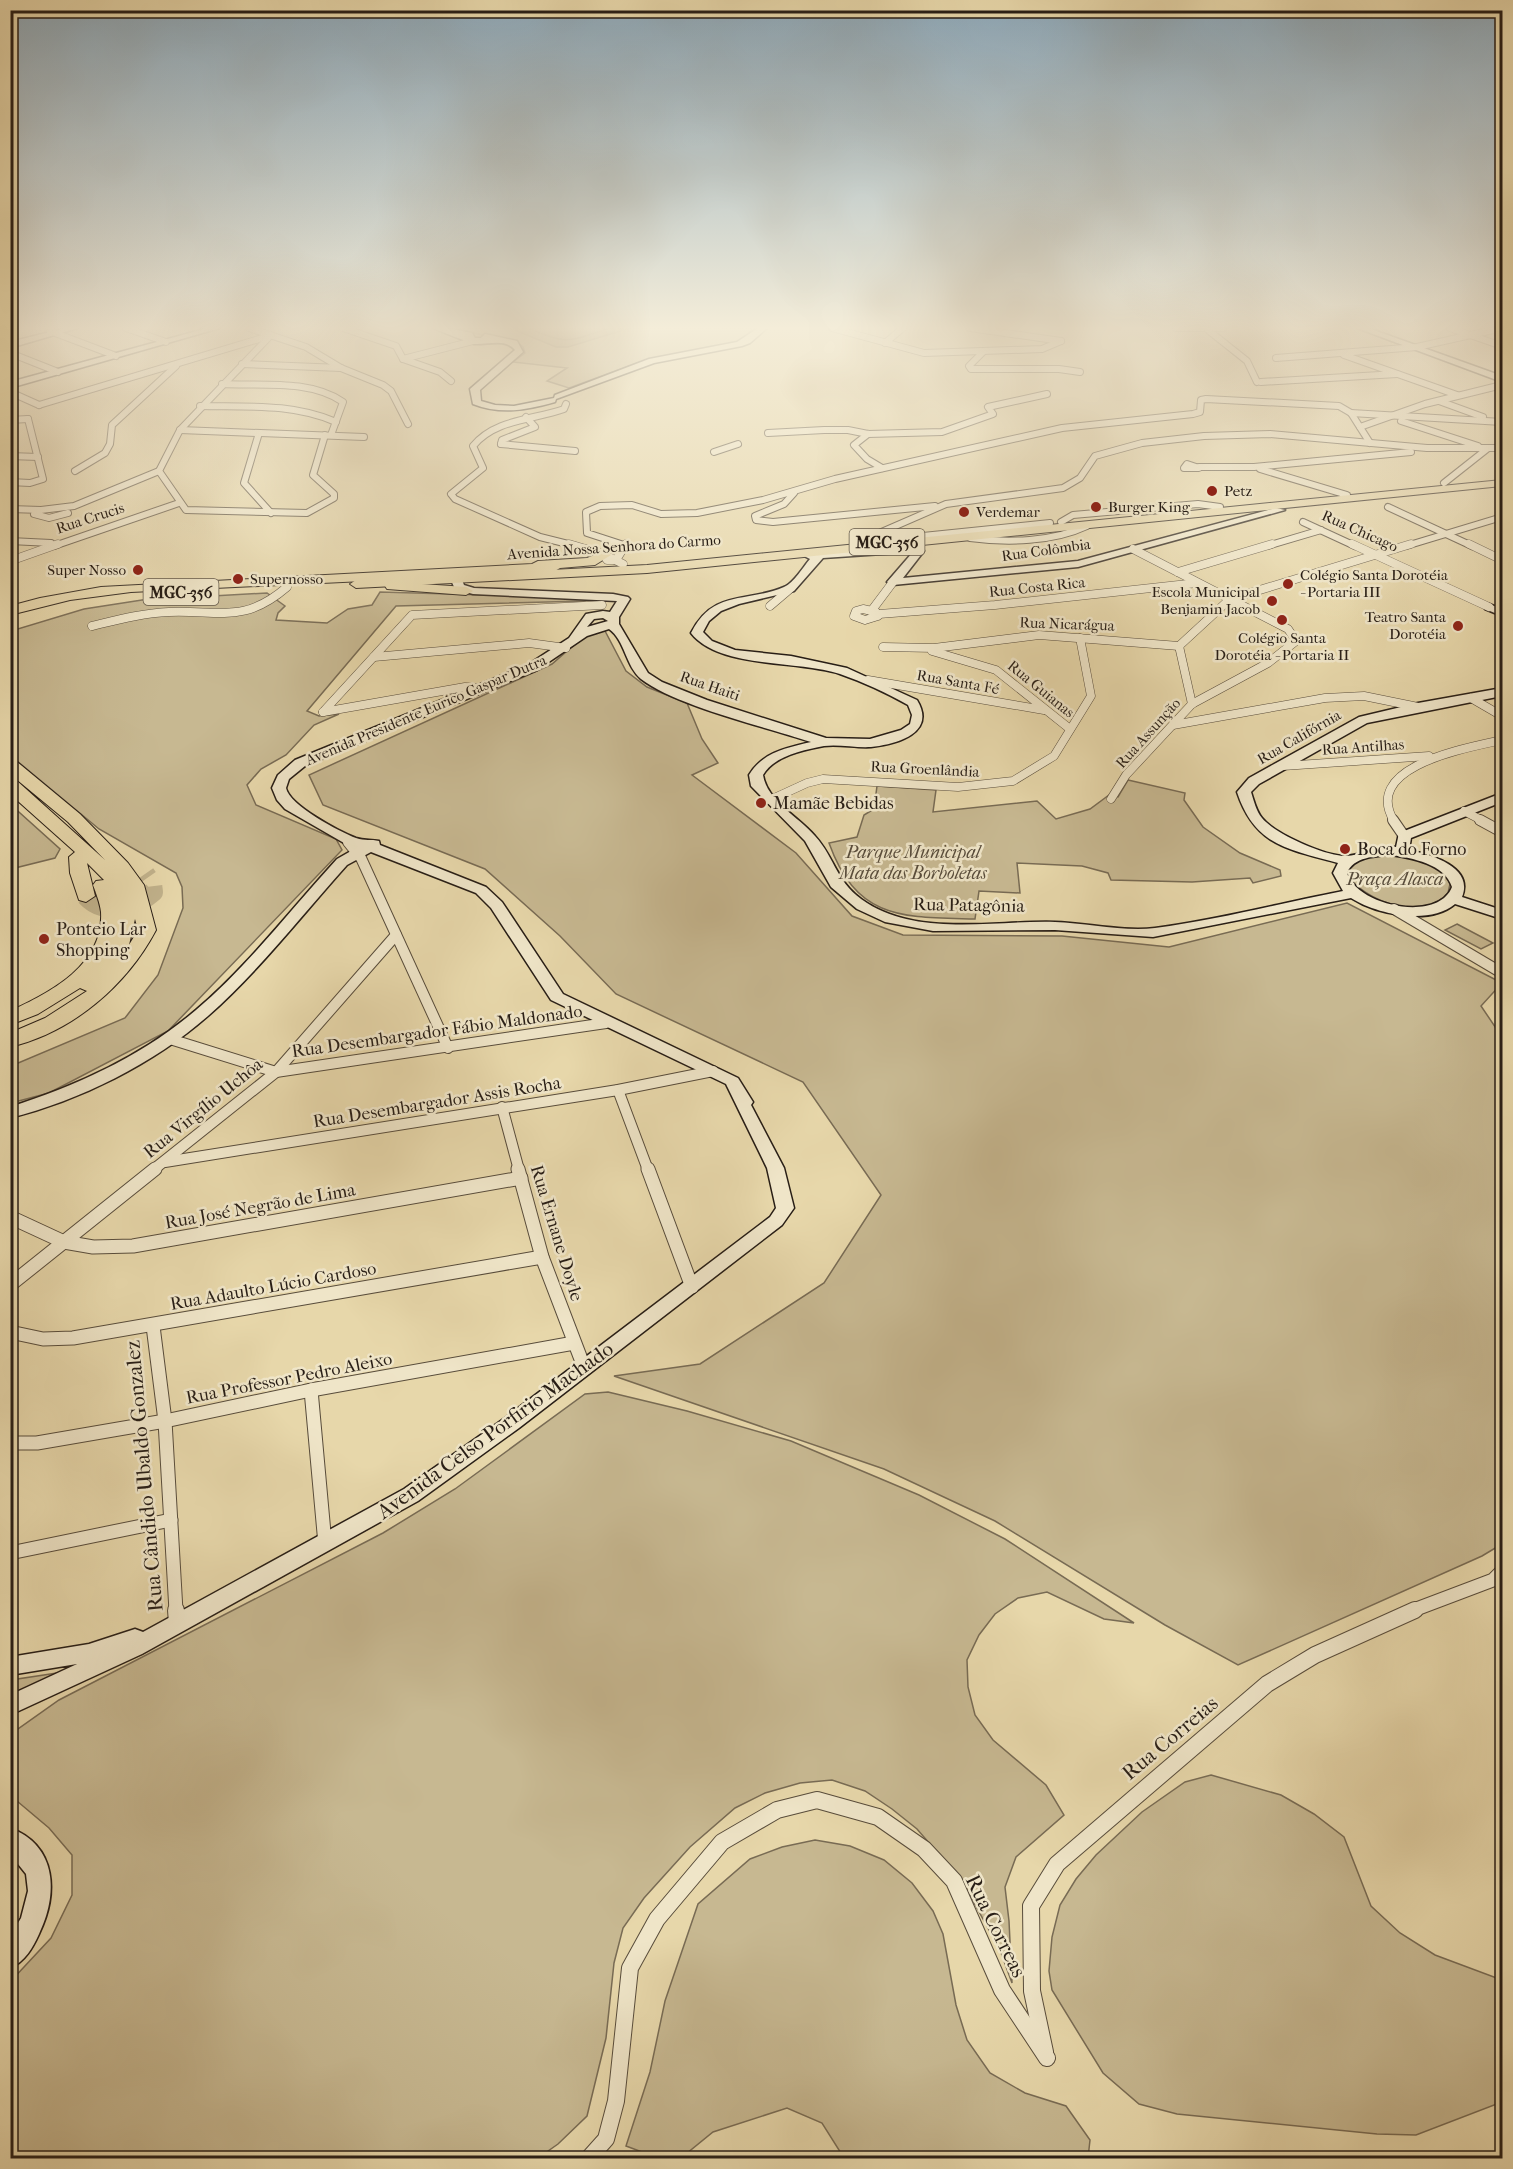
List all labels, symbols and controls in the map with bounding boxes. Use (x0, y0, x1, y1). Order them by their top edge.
place label: Petz (1224, 482, 1252, 500)
marker: Petz (1205, 484, 1219, 498)
street label: Rua Crucis (54, 498, 127, 537)
place label: Burger King (1108, 498, 1191, 516)
marker: Burger King (1089, 500, 1103, 514)
place label: Verdemar (975, 503, 1041, 521)
marker: Verdemar (957, 505, 971, 519)
street label: Rua Chicago (1319, 506, 1401, 556)
road number: MGC-356 (850, 529, 924, 555)
street label: Avenida Nossa Senhora do Carmo (506, 531, 722, 564)
street label: Rua Colômbia (1000, 535, 1093, 565)
place label: Super Nosso (47, 561, 126, 579)
marker: Super Nosso (131, 563, 145, 577)
place label: Colégio Santa Dorotéia - Portaria III (1300, 566, 1449, 601)
place label: Supernosso (250, 570, 323, 588)
marker: Supernosso (231, 572, 245, 586)
street label: Rua Costa Rica (988, 573, 1087, 601)
marker: Colégio Santa Dorotéia - Portaria III (1281, 577, 1295, 591)
road number: MGC-356 (144, 579, 219, 605)
place label: Escola Municipal Benjamin Jacob (1152, 583, 1260, 618)
marker: Escola Municipal Benjamin Jacob (1265, 594, 1279, 608)
place label: Teatro Santa Dorotéia (1365, 608, 1447, 643)
street label: Rua Nicarágua (1019, 613, 1116, 635)
marker: Colégio Santa Dorotéia - Portaria II (1275, 613, 1289, 627)
marker: Teatro Santa Dorotéia (1451, 619, 1465, 633)
place label: Colégio Santa Dorotéia - Portaria II (1215, 629, 1350, 664)
street label: Avenida Presidente Eurico Gaspar Dutra (302, 650, 550, 770)
street label: Rua Guianas (1004, 657, 1078, 722)
street label: Rua Santa Fé (915, 666, 1001, 698)
street label: Rua Haiti (678, 667, 743, 705)
street label: Rua Assunção (1112, 694, 1185, 772)
street label: Rua Califórnia (1254, 705, 1345, 768)
street label: Rua Antilhas (1321, 735, 1405, 759)
street label: Rua Groenlândia (870, 757, 981, 781)
place label: Mamãe Bebidas (773, 793, 894, 814)
marker: Mamãe Bebidas (754, 796, 768, 810)
place label: Boca do Forno (1357, 839, 1466, 860)
park label: Parque Municipal Mata das Borboletas (837, 842, 987, 884)
marker: Boca do Forno (1338, 842, 1352, 856)
park label: Praça Alasca (1345, 869, 1444, 890)
street label: Rua Patagônia (913, 894, 1026, 917)
place label: Ponteio Lar Shopping (56, 919, 147, 961)
marker: Ponteio Lar Shopping (37, 932, 51, 946)
street label: Rua Desembargador Fábio Maldonado (290, 1001, 584, 1062)
street label: Rua Virgílio Uchôa (139, 1053, 268, 1163)
street label: Rua Desembargador Assis Rocha (312, 1072, 563, 1132)
street label: Rua Ernane Doyle (526, 1163, 587, 1304)
street label: Rua José Negrão de Lima (163, 1179, 358, 1234)
street label: Rua Adaulto Lúcio Cardoso (168, 1258, 378, 1315)
street label: Avenida Celso Porfirio Machado (372, 1336, 618, 1524)
street label: Rua Cândido Ubaldo Gonzalez (120, 1339, 168, 1613)
street label: Rua Professor Pedro Aleixo (184, 1348, 394, 1409)
street label: Rua Correias (1117, 1691, 1223, 1785)
street label: Rua Correas (961, 1871, 1031, 1981)

